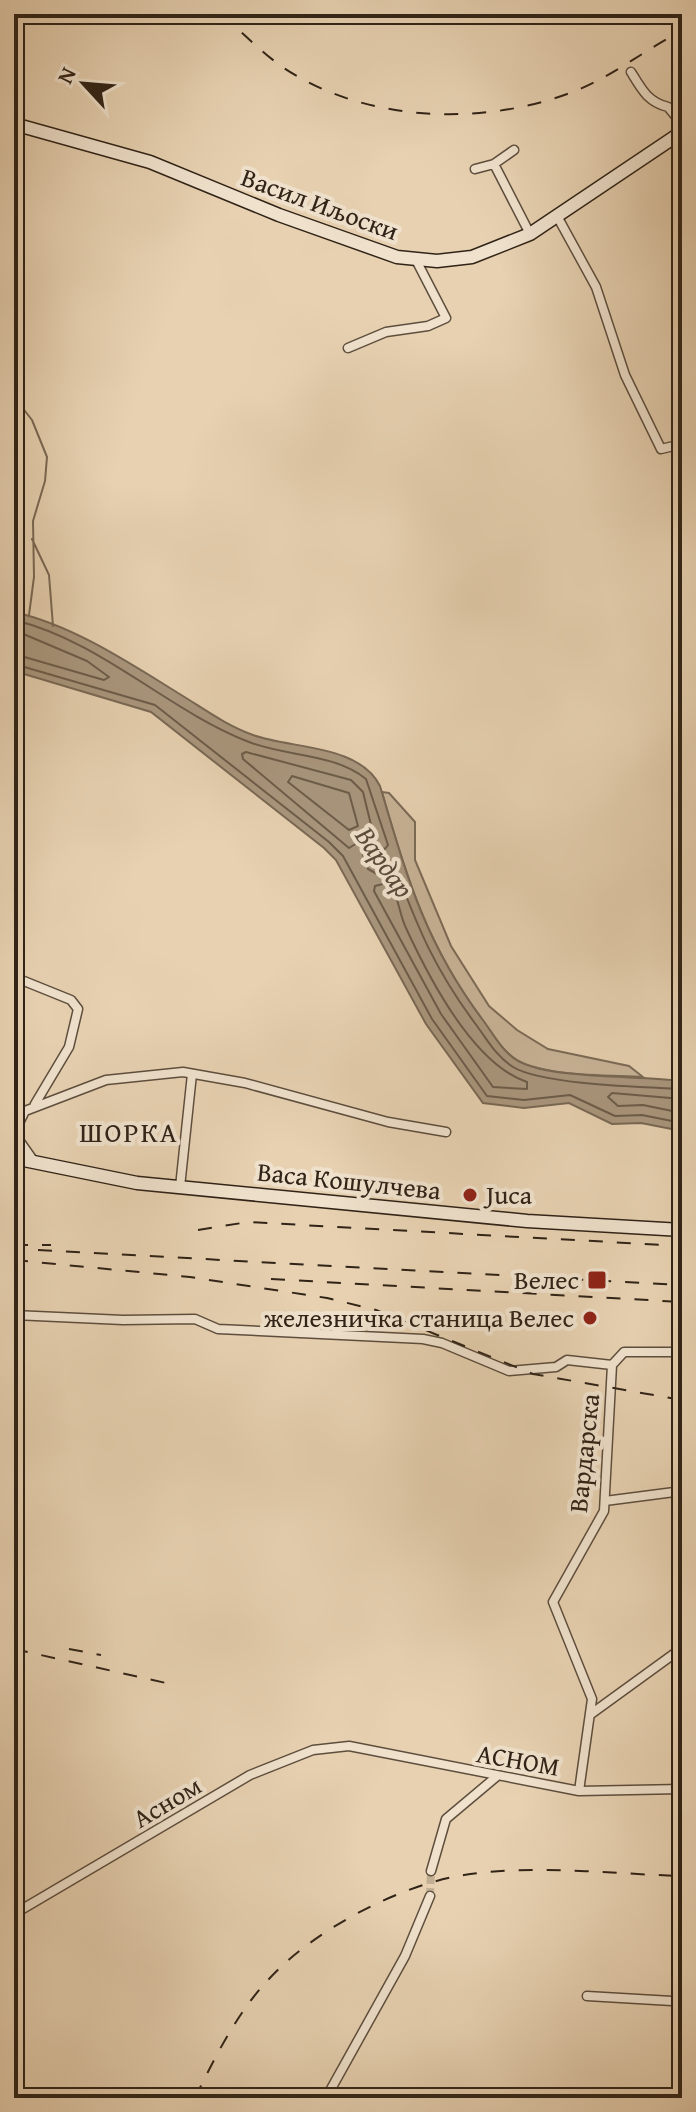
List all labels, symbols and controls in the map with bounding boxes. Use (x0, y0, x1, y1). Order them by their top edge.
north arrow (44, 44, 124, 124)
text: N (48, 61, 84, 89)
street label: Васил Иљоски (236, 157, 404, 250)
water label: Вардар (345, 817, 425, 906)
district label: ШОРКА (79, 1111, 179, 1152)
street label: Васа Кошулчева (255, 1151, 443, 1210)
place label: Juca (483, 1175, 533, 1214)
marker: Juca (461, 1186, 479, 1204)
place label: Велес (514, 1260, 579, 1299)
marker: Велес (586, 1269, 608, 1291)
place label: железничка станица Велес (264, 1298, 574, 1337)
marker: железничка станица Велес (581, 1309, 599, 1327)
street label: Вардарска (558, 1391, 609, 1514)
street label: АСНОМ (474, 1733, 563, 1786)
street label: Асном (125, 1766, 209, 1837)

